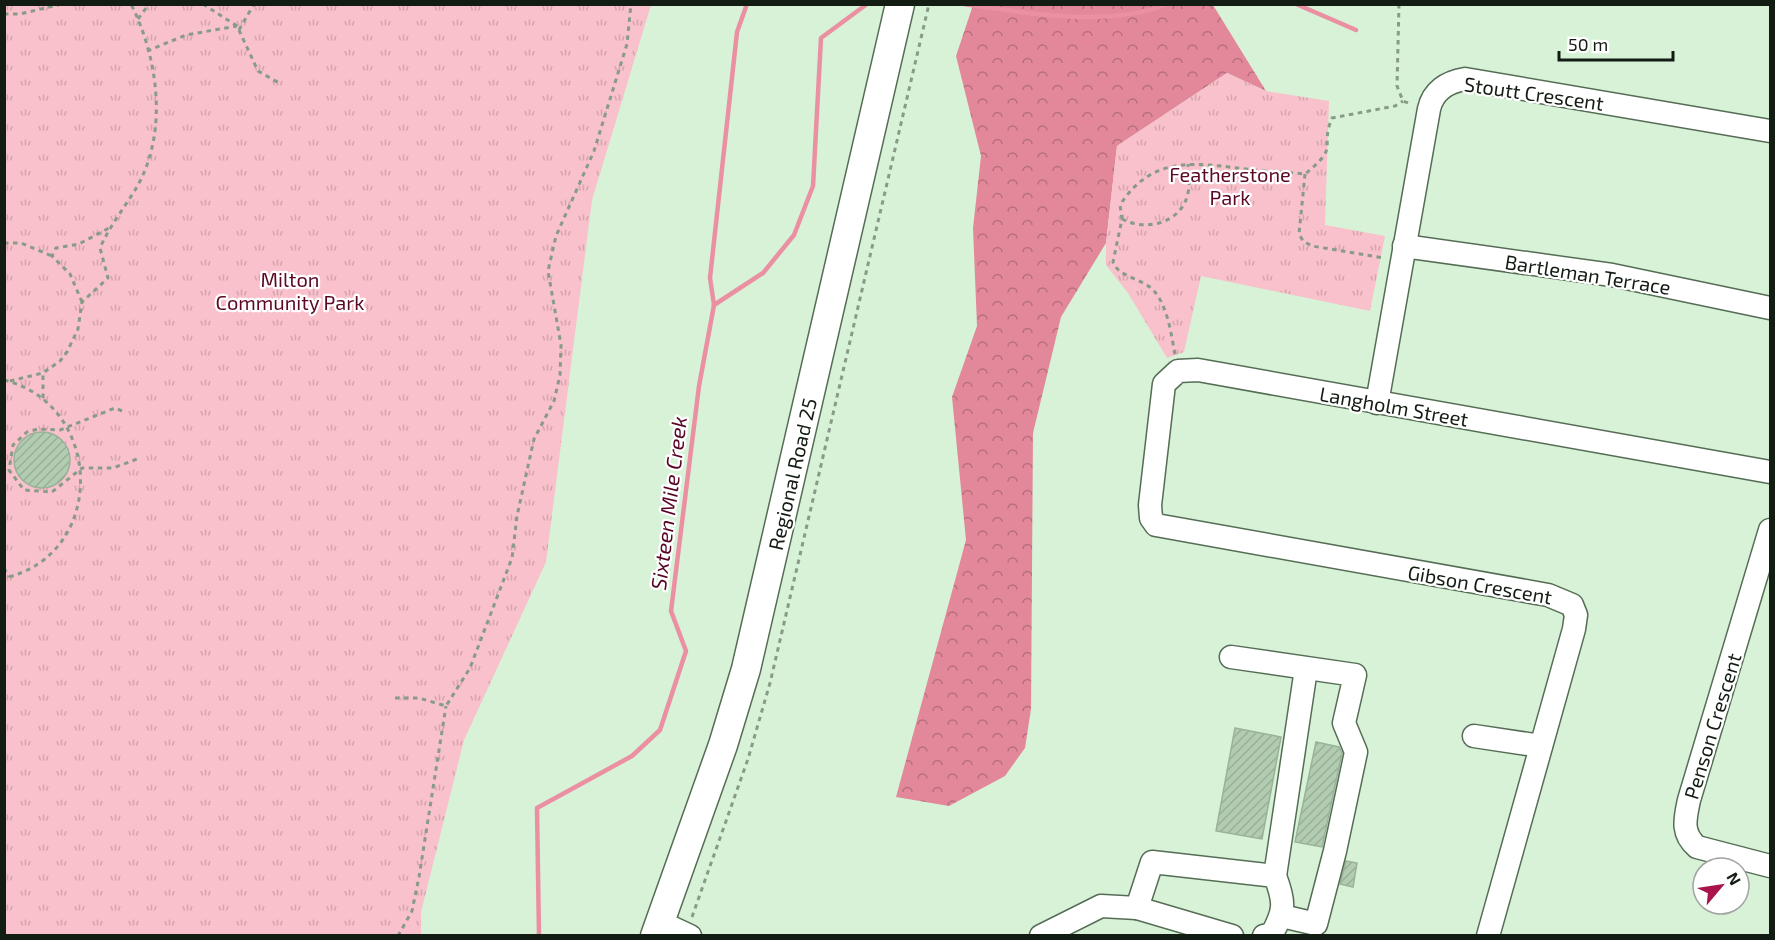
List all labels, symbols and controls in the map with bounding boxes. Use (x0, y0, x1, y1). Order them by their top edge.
scale bar (1559, 24, 1673, 62)
text: 50 m (1568, 33, 1608, 55)
street label: Stoutt Crescent (1463, 71, 1606, 115)
park label: Featherstone Park (1169, 162, 1291, 209)
street label: Bartleman Terrace (1503, 249, 1673, 299)
park label: Milton Community Park (216, 267, 364, 314)
street label: Langholm Street (1318, 381, 1471, 431)
street label: Regional Road 25 (763, 396, 821, 552)
water label: Sixteen Mile Creek (645, 415, 691, 591)
street label: Gibson Crescent (1406, 559, 1554, 609)
street label: Penson Crescent (1678, 650, 1746, 802)
north arrow (1691, 856, 1751, 916)
text: N (1723, 869, 1746, 888)

